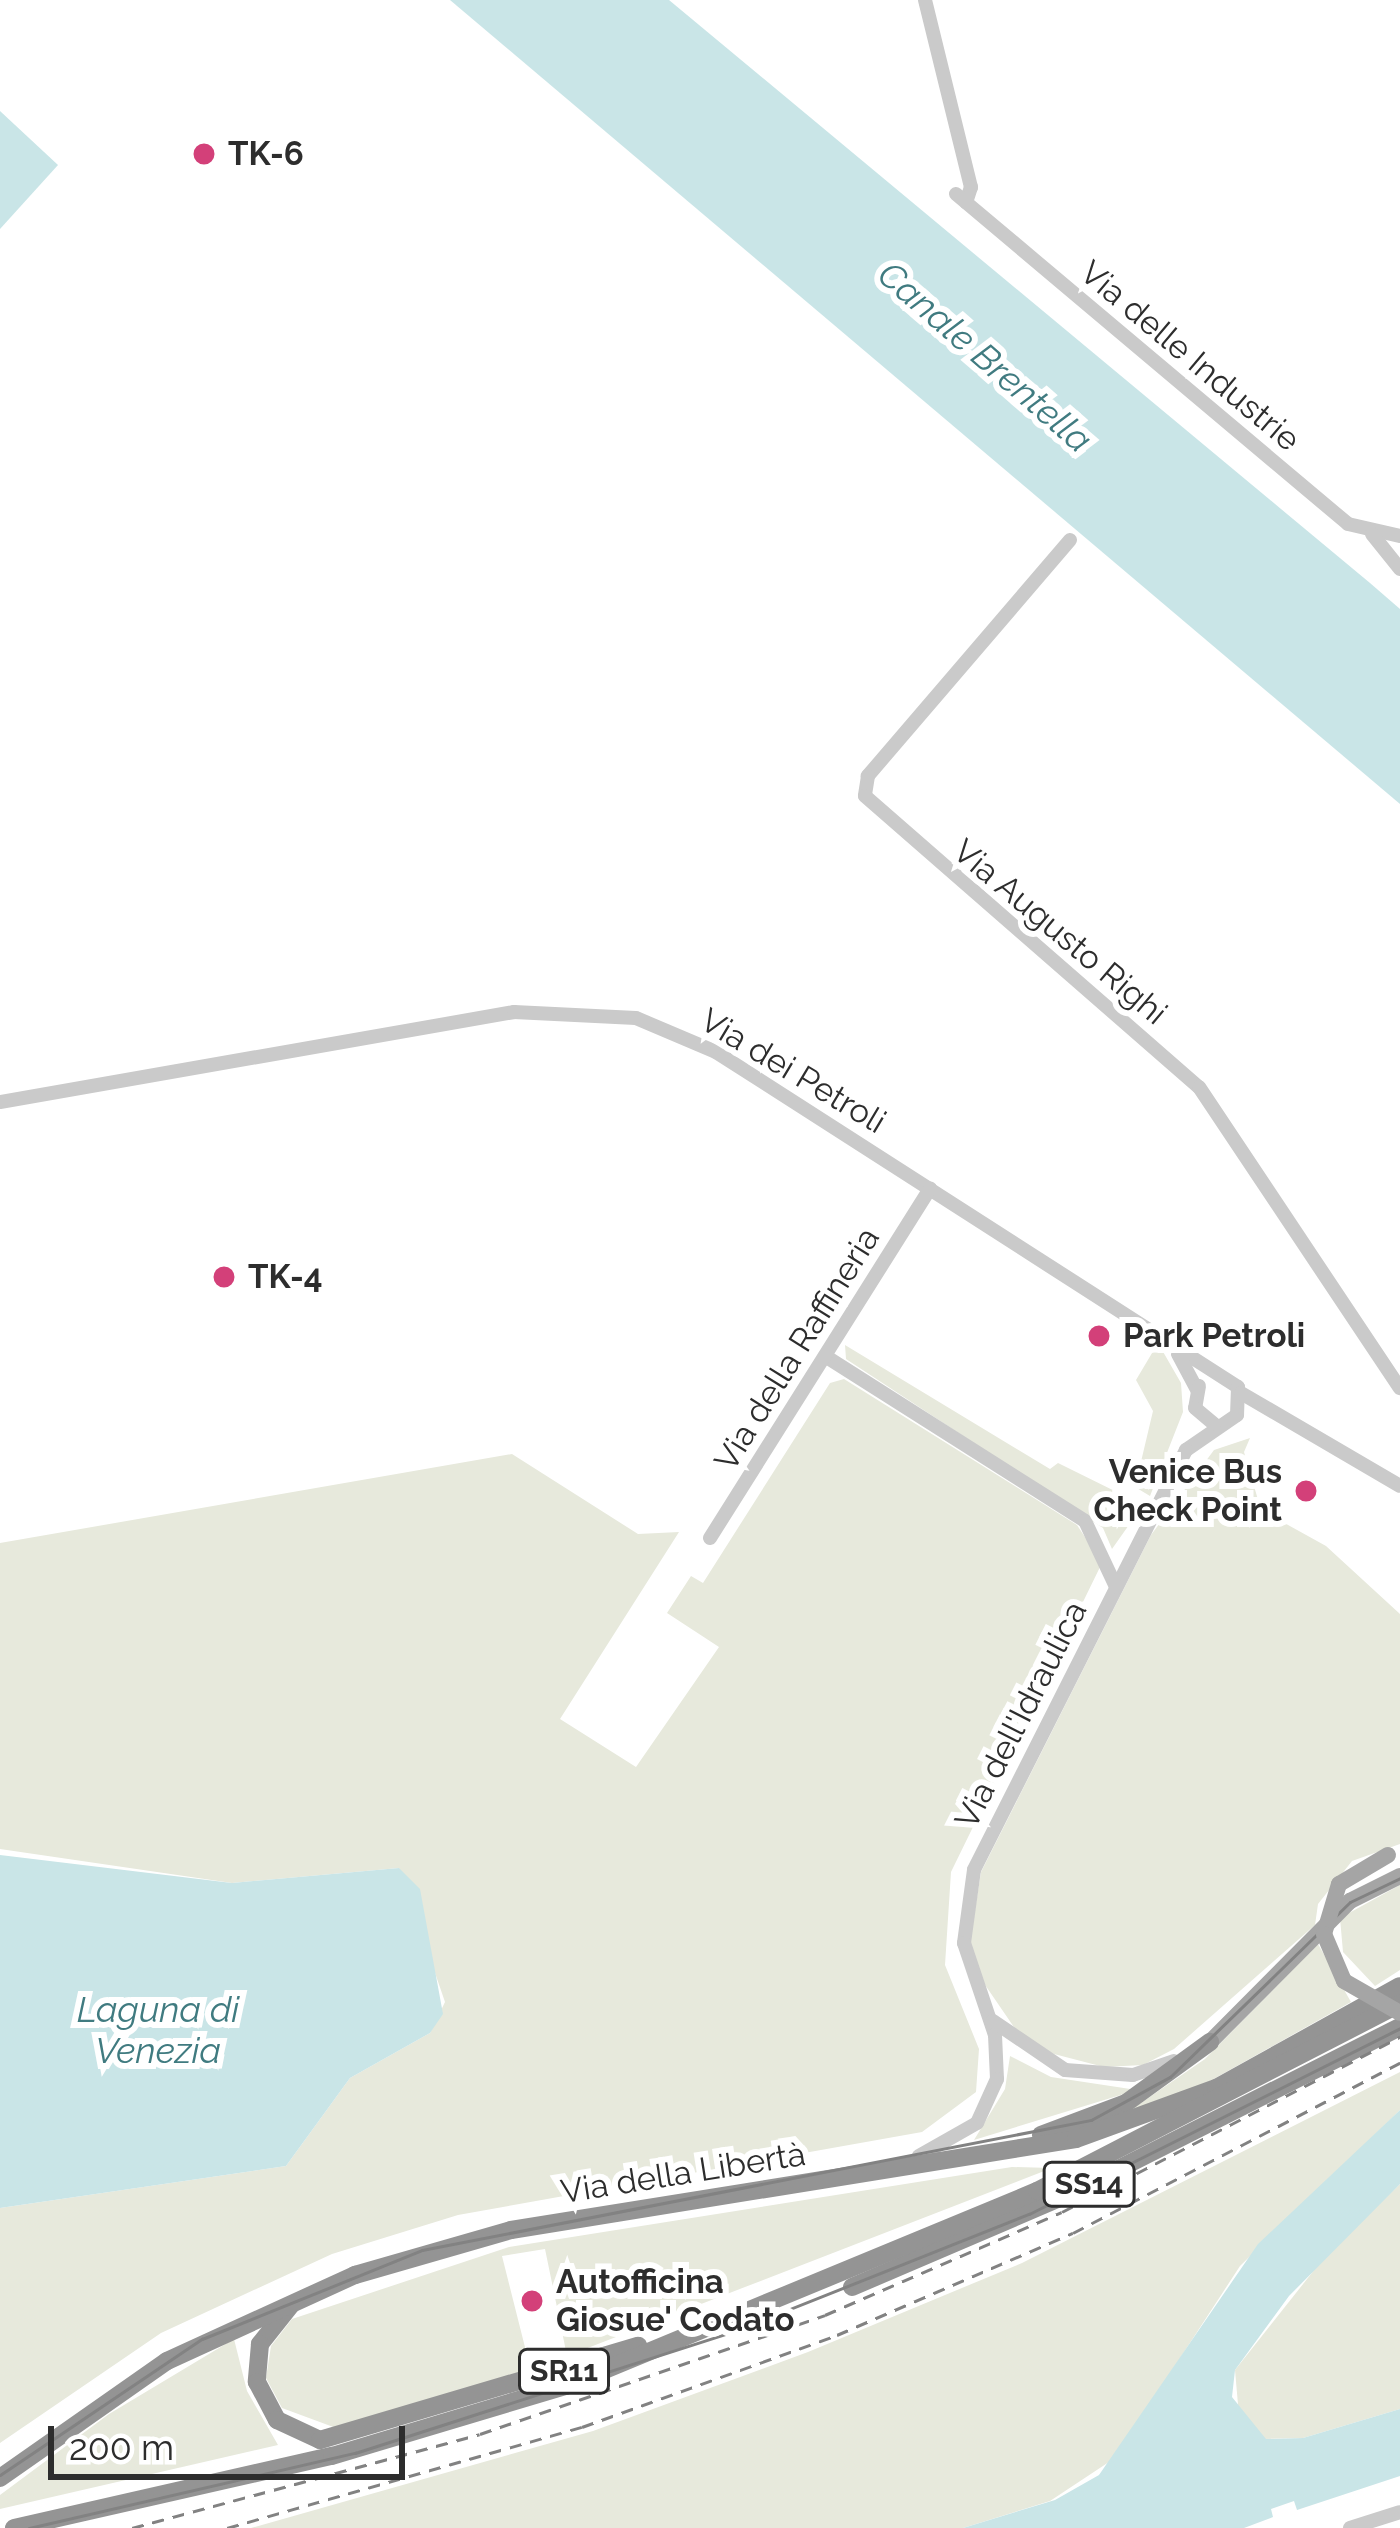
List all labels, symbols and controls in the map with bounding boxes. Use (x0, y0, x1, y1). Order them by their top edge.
place label: TK-6 (228, 134, 304, 174)
marker: TK-6 (191, 141, 217, 167)
water label: Canale Brentella (869, 252, 1101, 462)
street label: Via delle Industrie (1072, 253, 1308, 459)
street label: Via Augusto Righi (945, 831, 1175, 1033)
street label: Via dei Petroli (693, 1000, 893, 1142)
street label: Via della Raffineria (706, 1220, 888, 1478)
place label: TK-4 (248, 1257, 323, 1297)
marker: TK-4 (211, 1264, 237, 1290)
place label: Park Petroli (1123, 1316, 1305, 1356)
marker: Park Petroli (1086, 1323, 1112, 1349)
place label: Venice Bus Check Point (1094, 1452, 1282, 1530)
marker: Venice Bus Check Point (1293, 1478, 1319, 1504)
street label: Via dell'Idraulica (947, 1595, 1095, 1835)
water label: Laguna di Venezia (77, 1987, 239, 2072)
street label: Via della Libertà (558, 2134, 808, 2212)
road number: SS14 (1041, 2160, 1137, 2208)
place label: Autofficina Giosue' Codato (556, 2262, 795, 2340)
marker: Autofficina Giosue' Codato (519, 2288, 545, 2314)
road number: SR11 (516, 2347, 612, 2395)
scale bar (54, 2402, 411, 2476)
text: 200 m (69, 2426, 174, 2468)

